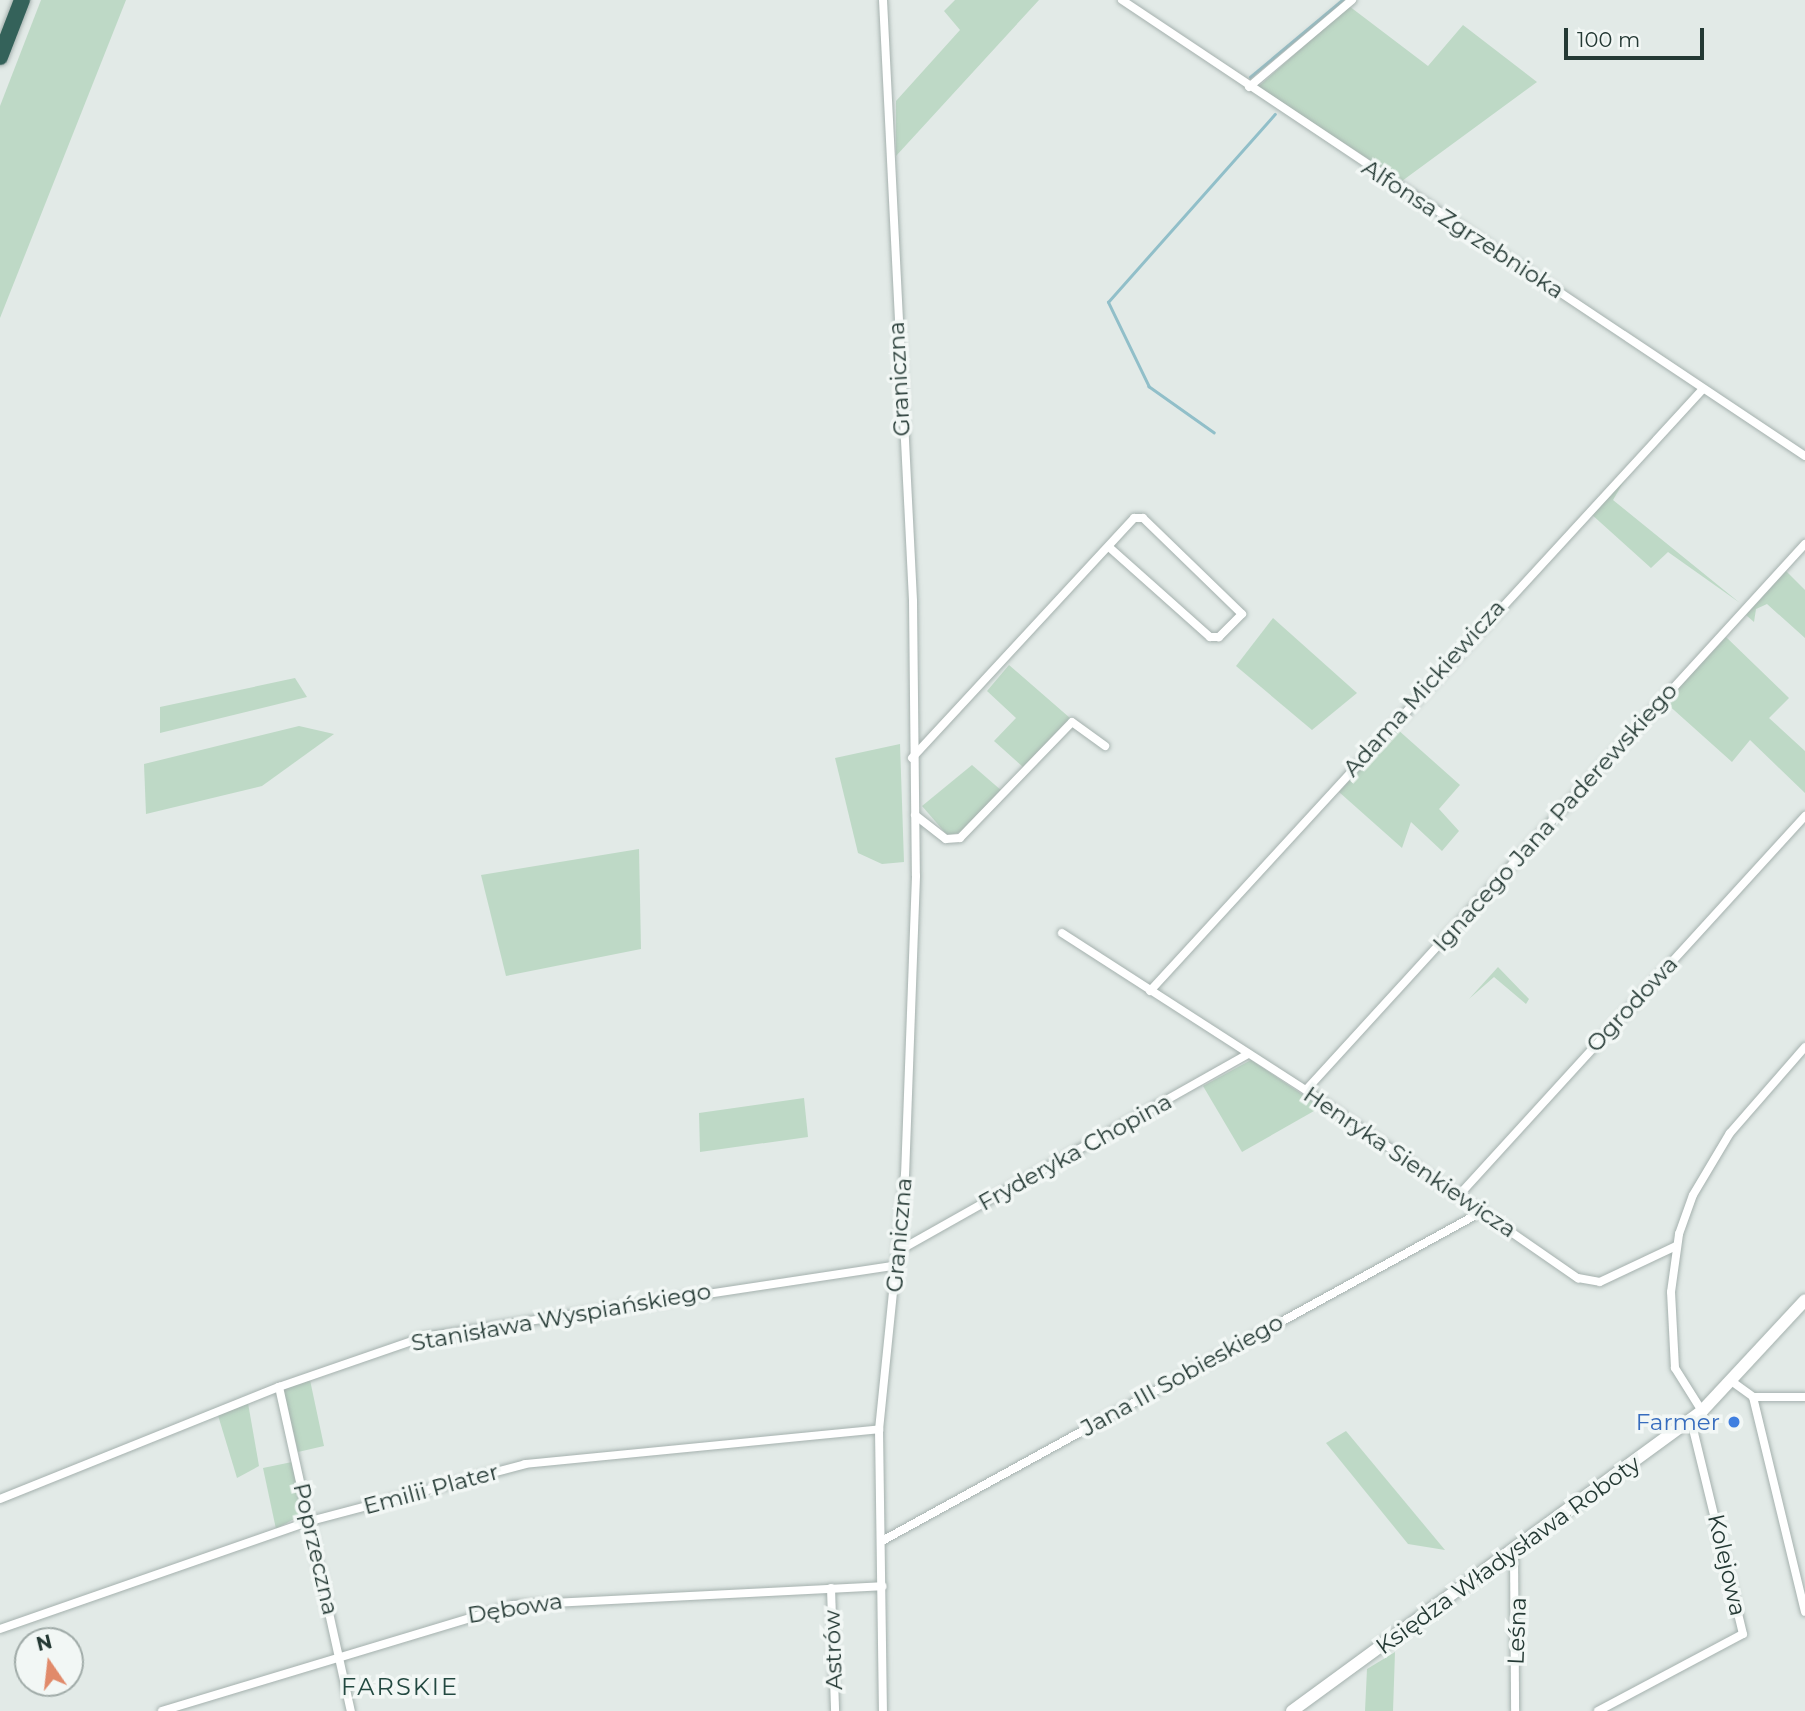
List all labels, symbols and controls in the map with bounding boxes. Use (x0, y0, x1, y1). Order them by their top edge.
scale bar (1567, 14, 1707, 58)
text: 100 m (1577, 27, 1640, 52)
street label: Alfonsa Zgrzebnioka (1357, 153, 1569, 305)
street label: Graniczna (882, 321, 916, 437)
street label: Adama Mickiewicza (1337, 594, 1511, 782)
street label: Ignacego Jana Paderewskiego (1427, 677, 1683, 957)
street label: Ogrodowa (1581, 950, 1683, 1058)
street label: Henryka Sienkiewicza (1298, 1080, 1522, 1244)
street label: Fryderyka Chopina (973, 1087, 1177, 1217)
street label: Graniczna (880, 1177, 918, 1293)
street label: Stanisława Wyspiańskiego (409, 1277, 713, 1357)
street label: Jana III Sobieskiego (1076, 1308, 1288, 1442)
place label: Farmer (1636, 1408, 1720, 1436)
marker: Farmer (1726, 1414, 1742, 1430)
street label: Księdza Władysława Roboty (1370, 1450, 1646, 1660)
street label: Emilii Plater (360, 1458, 502, 1520)
street label: Poprzeczna (287, 1480, 345, 1618)
street label: Kolejowa (1702, 1511, 1752, 1619)
street label: Dębowa (465, 1587, 565, 1629)
street label: Leśna (1502, 1597, 1532, 1665)
street label: Astrów (818, 1609, 848, 1691)
north arrow (14, 1627, 84, 1697)
text: N (34, 1630, 55, 1656)
district label: FARSKIE (342, 1673, 458, 1701)

